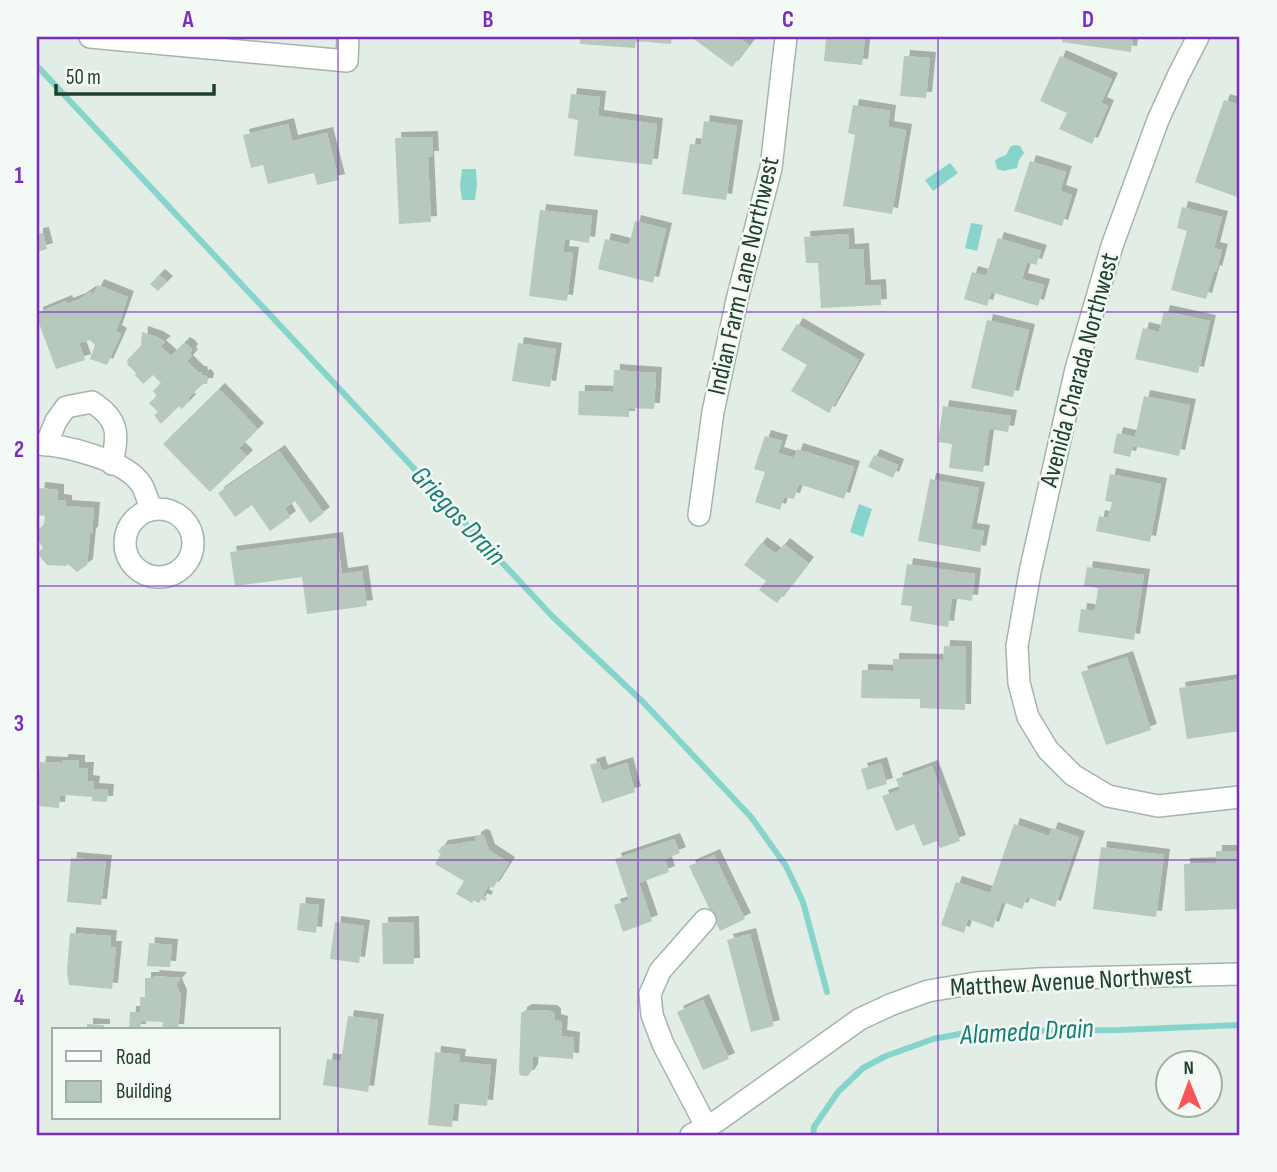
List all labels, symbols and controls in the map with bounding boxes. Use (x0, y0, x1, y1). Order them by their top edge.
text: A (182, 6, 195, 34)
text: B (483, 6, 494, 34)
text: C (782, 6, 794, 34)
text: D (1082, 6, 1094, 34)
scale bar (56, 52, 214, 96)
text: 50 m (66, 65, 101, 90)
street label: Indian Farm Lane Northwest (702, 154, 786, 398)
text: 1 (14, 162, 24, 190)
street label: Avenida Charada Northwest (1034, 250, 1126, 491)
text: 2 (14, 436, 24, 464)
water label: Griegos Drain (404, 459, 512, 573)
text: 3 (14, 710, 24, 738)
street label: Matthew Avenue Northwest (949, 960, 1193, 1004)
text: 4 (14, 984, 25, 1012)
water label: Alameda Drain (959, 1012, 1095, 1052)
legend (52, 1028, 280, 1120)
text: Road (116, 1045, 151, 1070)
north arrow (1154, 1050, 1224, 1120)
text: N (1183, 1057, 1194, 1080)
text: Building (116, 1079, 172, 1104)

